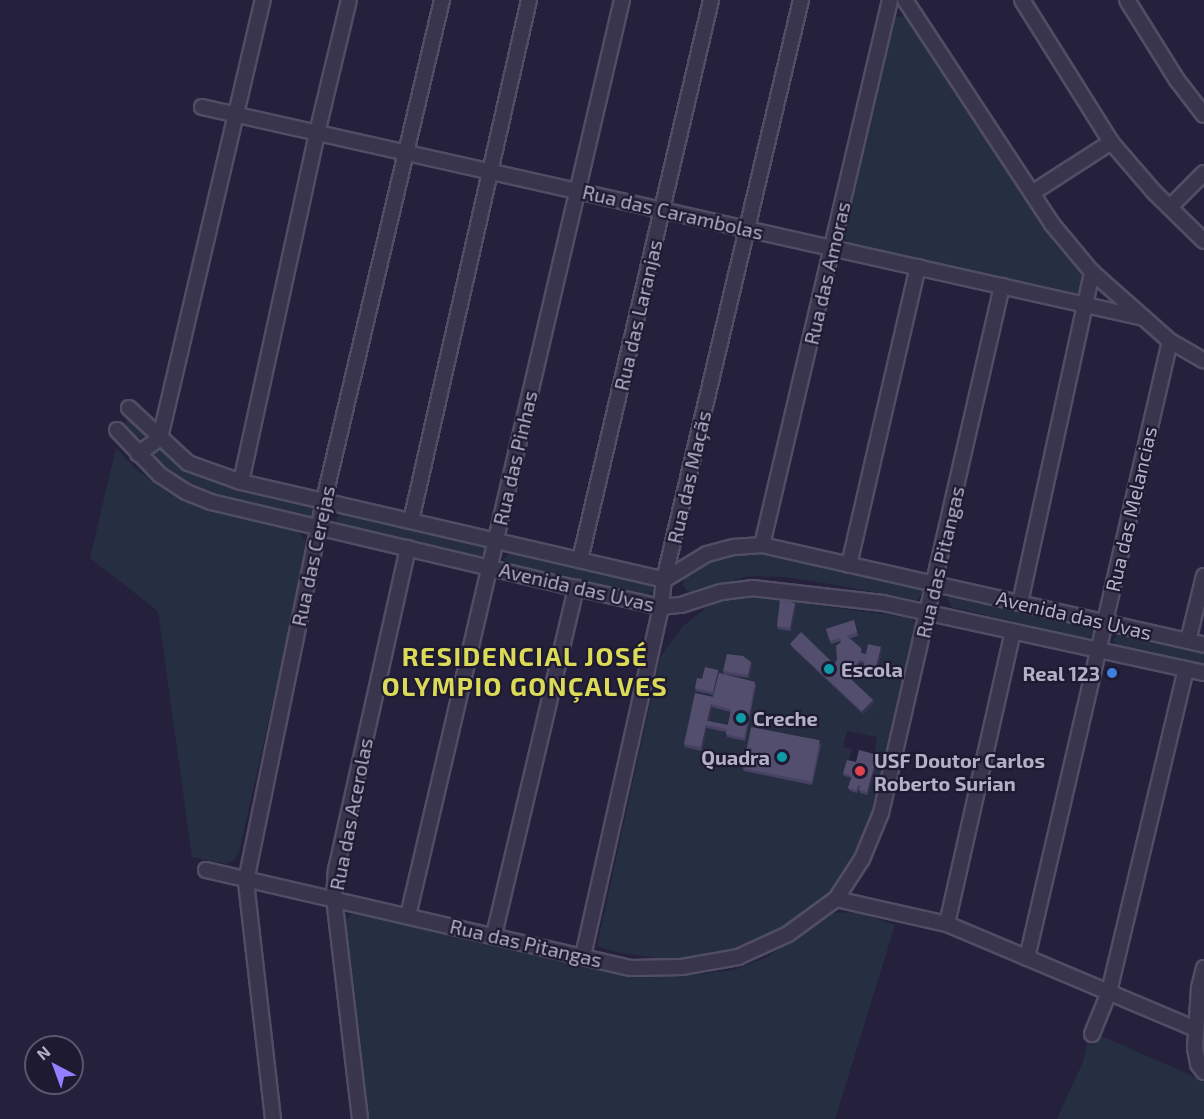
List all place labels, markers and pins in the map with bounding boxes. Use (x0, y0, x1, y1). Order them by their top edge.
place label: Escola (841, 657, 903, 681)
place label: Real 123 (1022, 661, 1100, 685)
marker: Escola (822, 662, 836, 676)
marker: Real 123 (1105, 666, 1119, 680)
place label: Creche (753, 706, 818, 730)
marker: Creche (734, 711, 748, 725)
place label: Quadra (701, 745, 770, 769)
place label: USF Doutor Carlos Roberto Surian (874, 748, 1046, 795)
marker: Quadra (775, 750, 789, 764)
marker: USF Doutor Carlos Roberto Surian (851, 762, 869, 780)

